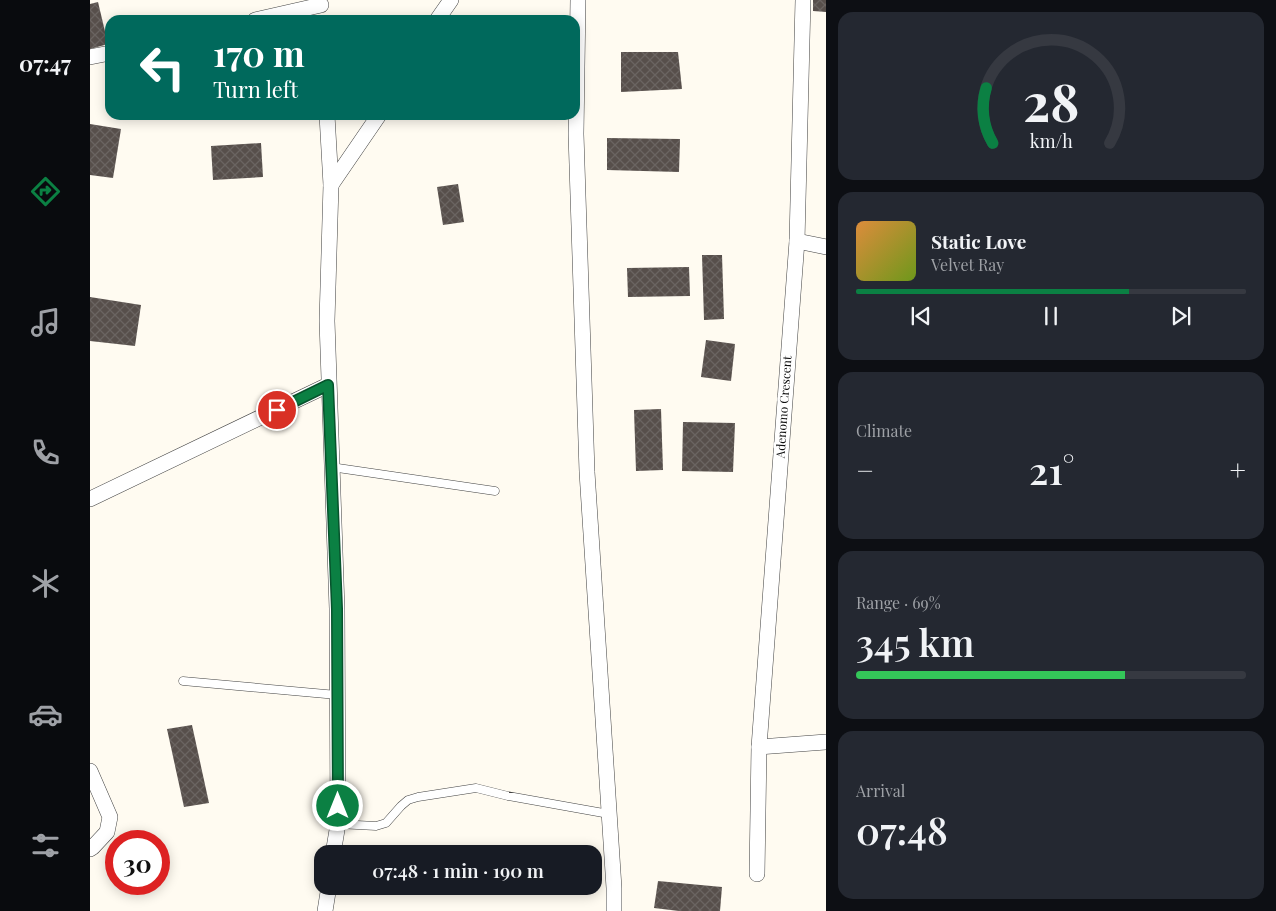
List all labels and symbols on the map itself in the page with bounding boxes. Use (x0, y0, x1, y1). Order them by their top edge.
street label: Adenomo Crescent (771, 354, 795, 460)
pin (256, 389, 298, 431)
position arrow (311, 779, 363, 831)
speed limit sign: 30 (105, 830, 170, 895)

